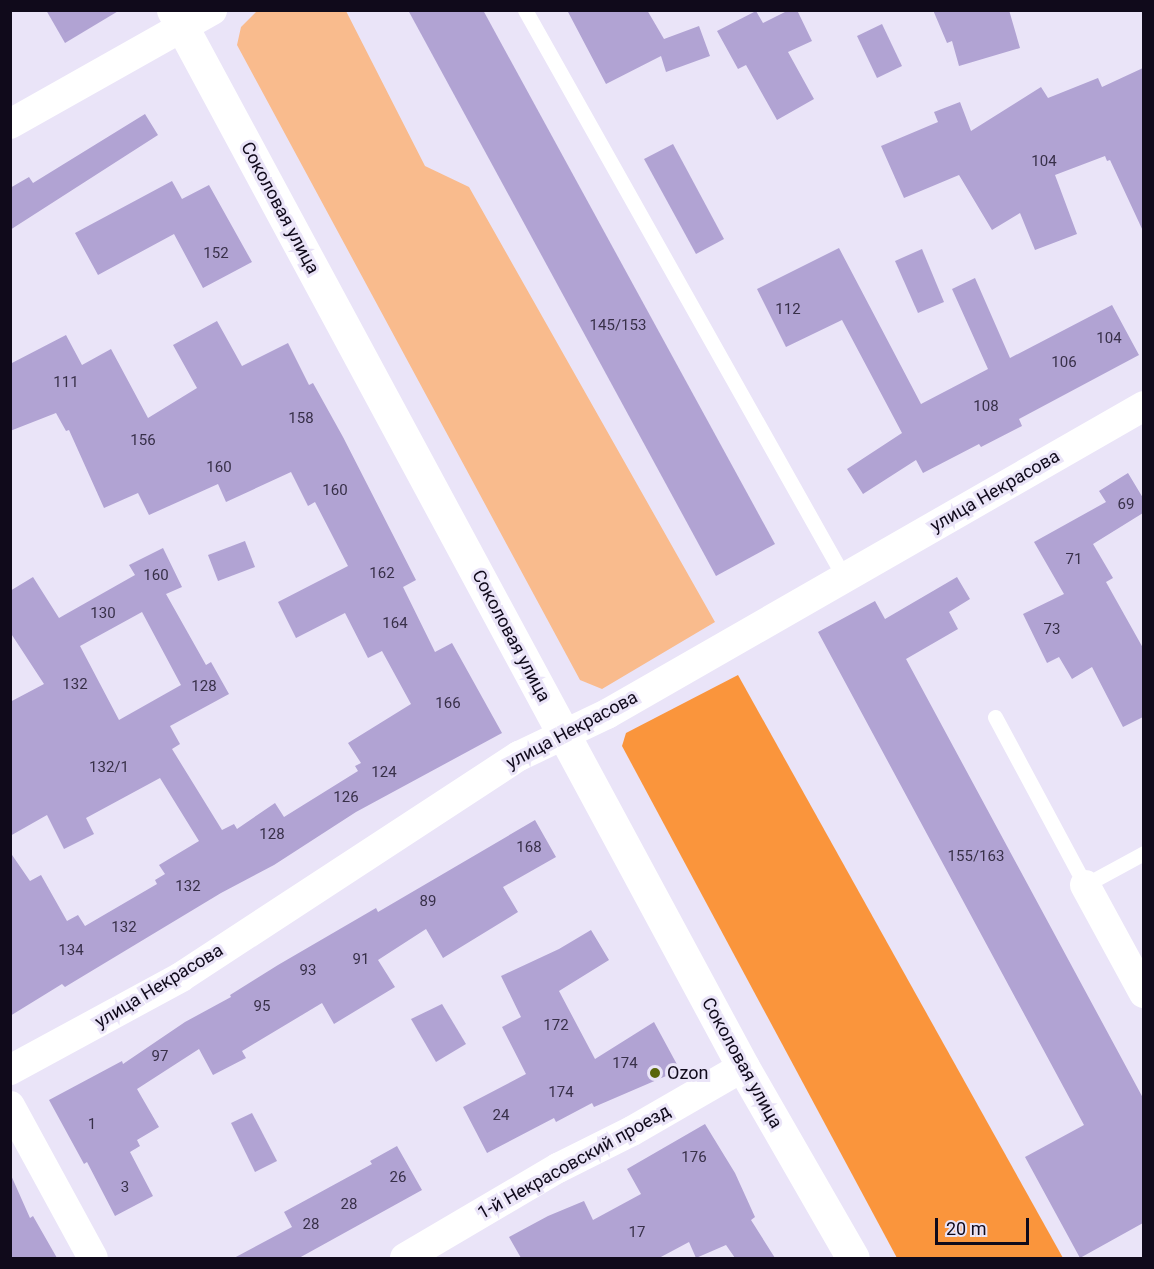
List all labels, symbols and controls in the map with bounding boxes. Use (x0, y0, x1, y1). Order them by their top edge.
street label: Соколовая улица (236, 138, 324, 278)
house number: 104 (1031, 153, 1057, 171)
house number: 152 (203, 245, 229, 263)
house number: 112 (775, 301, 801, 319)
house number: 145/153 (590, 317, 646, 335)
house number: 104 (1096, 330, 1122, 348)
house number: 106 (1051, 354, 1077, 372)
house number: 111 (53, 374, 79, 392)
house number: 108 (973, 398, 999, 416)
house number: 158 (288, 410, 314, 428)
house number: 156 (130, 432, 156, 450)
street label: улица Некрасова (927, 445, 1063, 537)
house number: 160 (206, 459, 232, 477)
house number: 160 (322, 482, 348, 500)
house number: 69 (1118, 496, 1134, 514)
house number: 71 (1066, 551, 1082, 569)
house number: 162 (369, 565, 395, 583)
street label: Соколовая улица (467, 566, 555, 706)
house number: 160 (143, 567, 169, 585)
house number: 130 (90, 605, 116, 623)
house number: 164 (382, 615, 408, 633)
house number: 73 (1044, 621, 1060, 639)
house number: 132 (62, 676, 88, 694)
house number: 128 (191, 678, 217, 696)
street label: улица Некрасова (503, 686, 641, 774)
house number: 166 (435, 695, 461, 713)
house number: 132/1 (89, 759, 129, 777)
house number: 124 (371, 764, 397, 782)
house number: 126 (333, 789, 359, 807)
house number: 128 (259, 826, 285, 844)
house number: 168 (516, 839, 542, 857)
house number: 155/163 (948, 848, 1004, 866)
house number: 132 (175, 878, 201, 896)
house number: 89 (420, 893, 436, 911)
house number: 132 (111, 919, 137, 937)
street label: улица Некрасова (91, 939, 227, 1033)
house number: 134 (58, 942, 84, 960)
house number: 91 (353, 951, 369, 969)
house number: 93 (300, 962, 316, 980)
street label: Соколовая улица (697, 994, 787, 1132)
house number: 95 (254, 998, 270, 1016)
house number: 172 (543, 1017, 569, 1035)
house number: 97 (152, 1048, 168, 1066)
house number: 174 (612, 1055, 638, 1073)
place label: Ozon (667, 1062, 708, 1084)
marker: Ozon (648, 1066, 662, 1080)
house number: 174 (548, 1084, 574, 1102)
street label: 1-й Некрасовский проезд (474, 1100, 674, 1224)
house number: 24 (493, 1107, 509, 1125)
house number: 1 (88, 1116, 96, 1134)
house number: 176 (681, 1149, 707, 1167)
house number: 26 (390, 1169, 406, 1187)
house number: 3 (121, 1179, 129, 1197)
house number: 28 (341, 1196, 357, 1214)
scale bar (938, 1206, 1032, 1244)
house number: 28 (303, 1216, 319, 1234)
text: 20 m (946, 1218, 986, 1239)
house number: 17 (629, 1224, 645, 1242)

